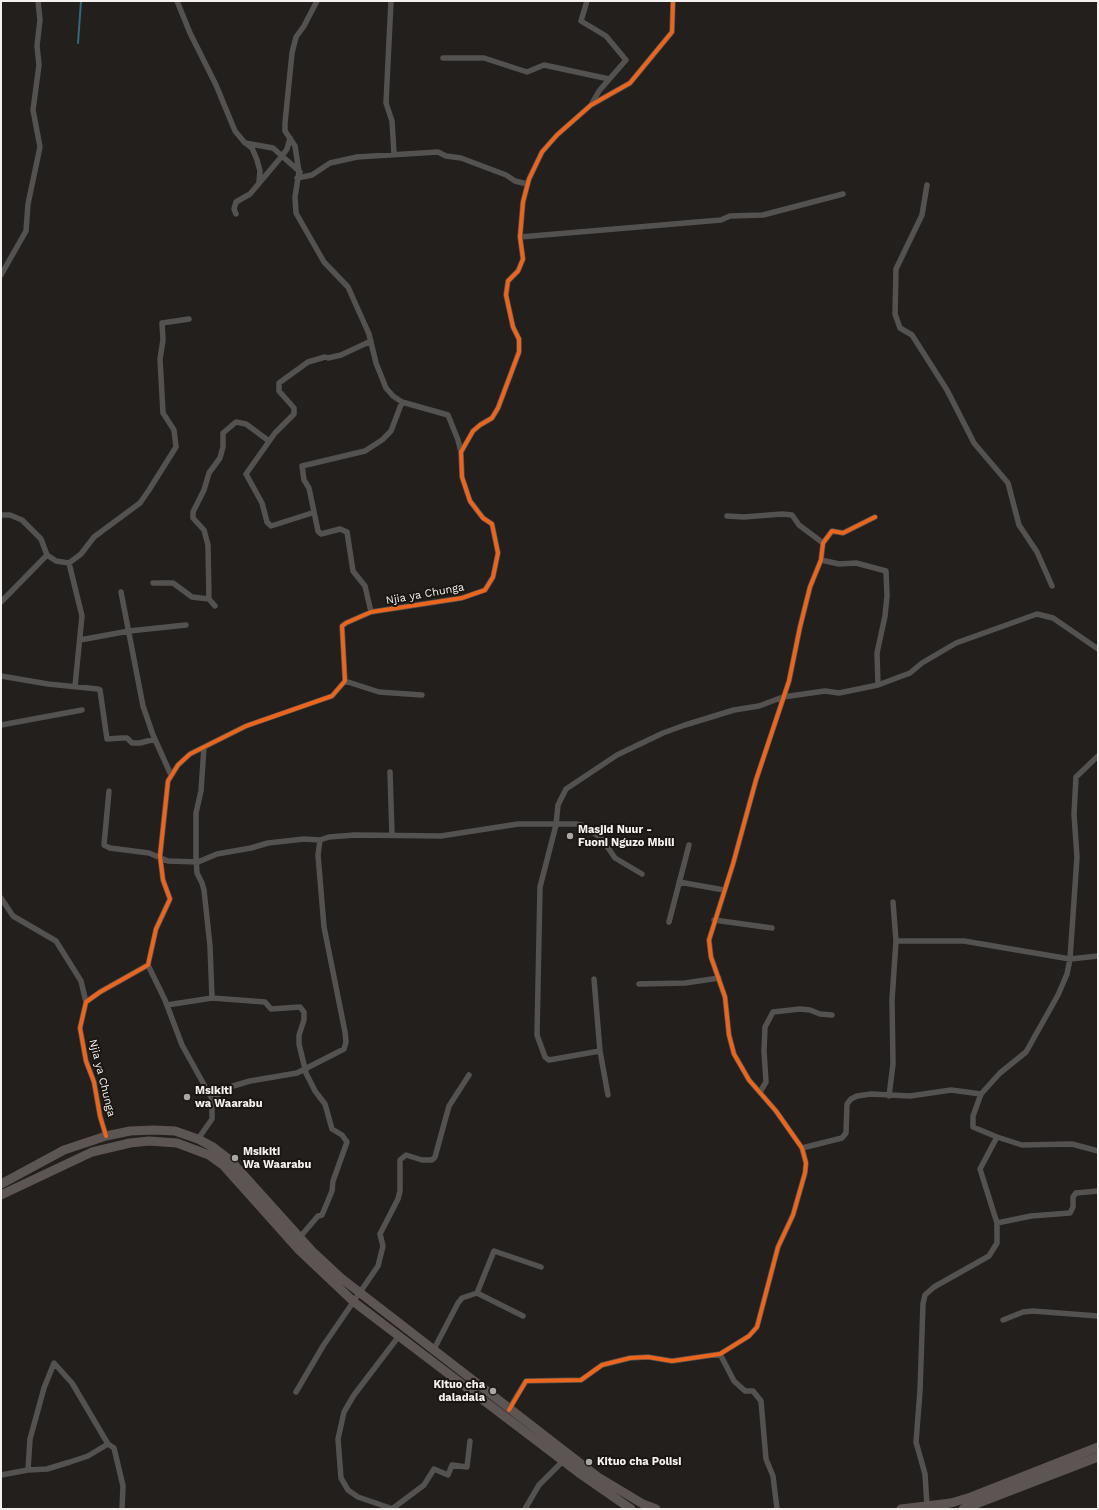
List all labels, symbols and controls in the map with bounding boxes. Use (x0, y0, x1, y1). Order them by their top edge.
street label: Njia ya Chunga (385, 581, 465, 607)
place label: Masjid Nuur - Fuoni Nguzo Mbili (578, 823, 674, 849)
marker: Masjid Nuur - Fuoni Nguzo Mbili (565, 831, 575, 841)
street label: Njia ya Chunga (86, 1038, 118, 1118)
place label: Msikiti wa Waarabu (195, 1084, 263, 1110)
marker: Msikiti wa Waarabu (182, 1092, 192, 1102)
place label: Msikiti Wa Waarabu (243, 1145, 311, 1171)
marker: Msikiti Wa Waarabu (230, 1153, 240, 1163)
place label: Kituo cha daladala (433, 1378, 485, 1404)
marker: Kituo cha daladala (488, 1386, 498, 1396)
place label: Kituo cha Polisi (597, 1455, 681, 1469)
marker: Kituo cha Polisi (584, 1457, 594, 1467)

